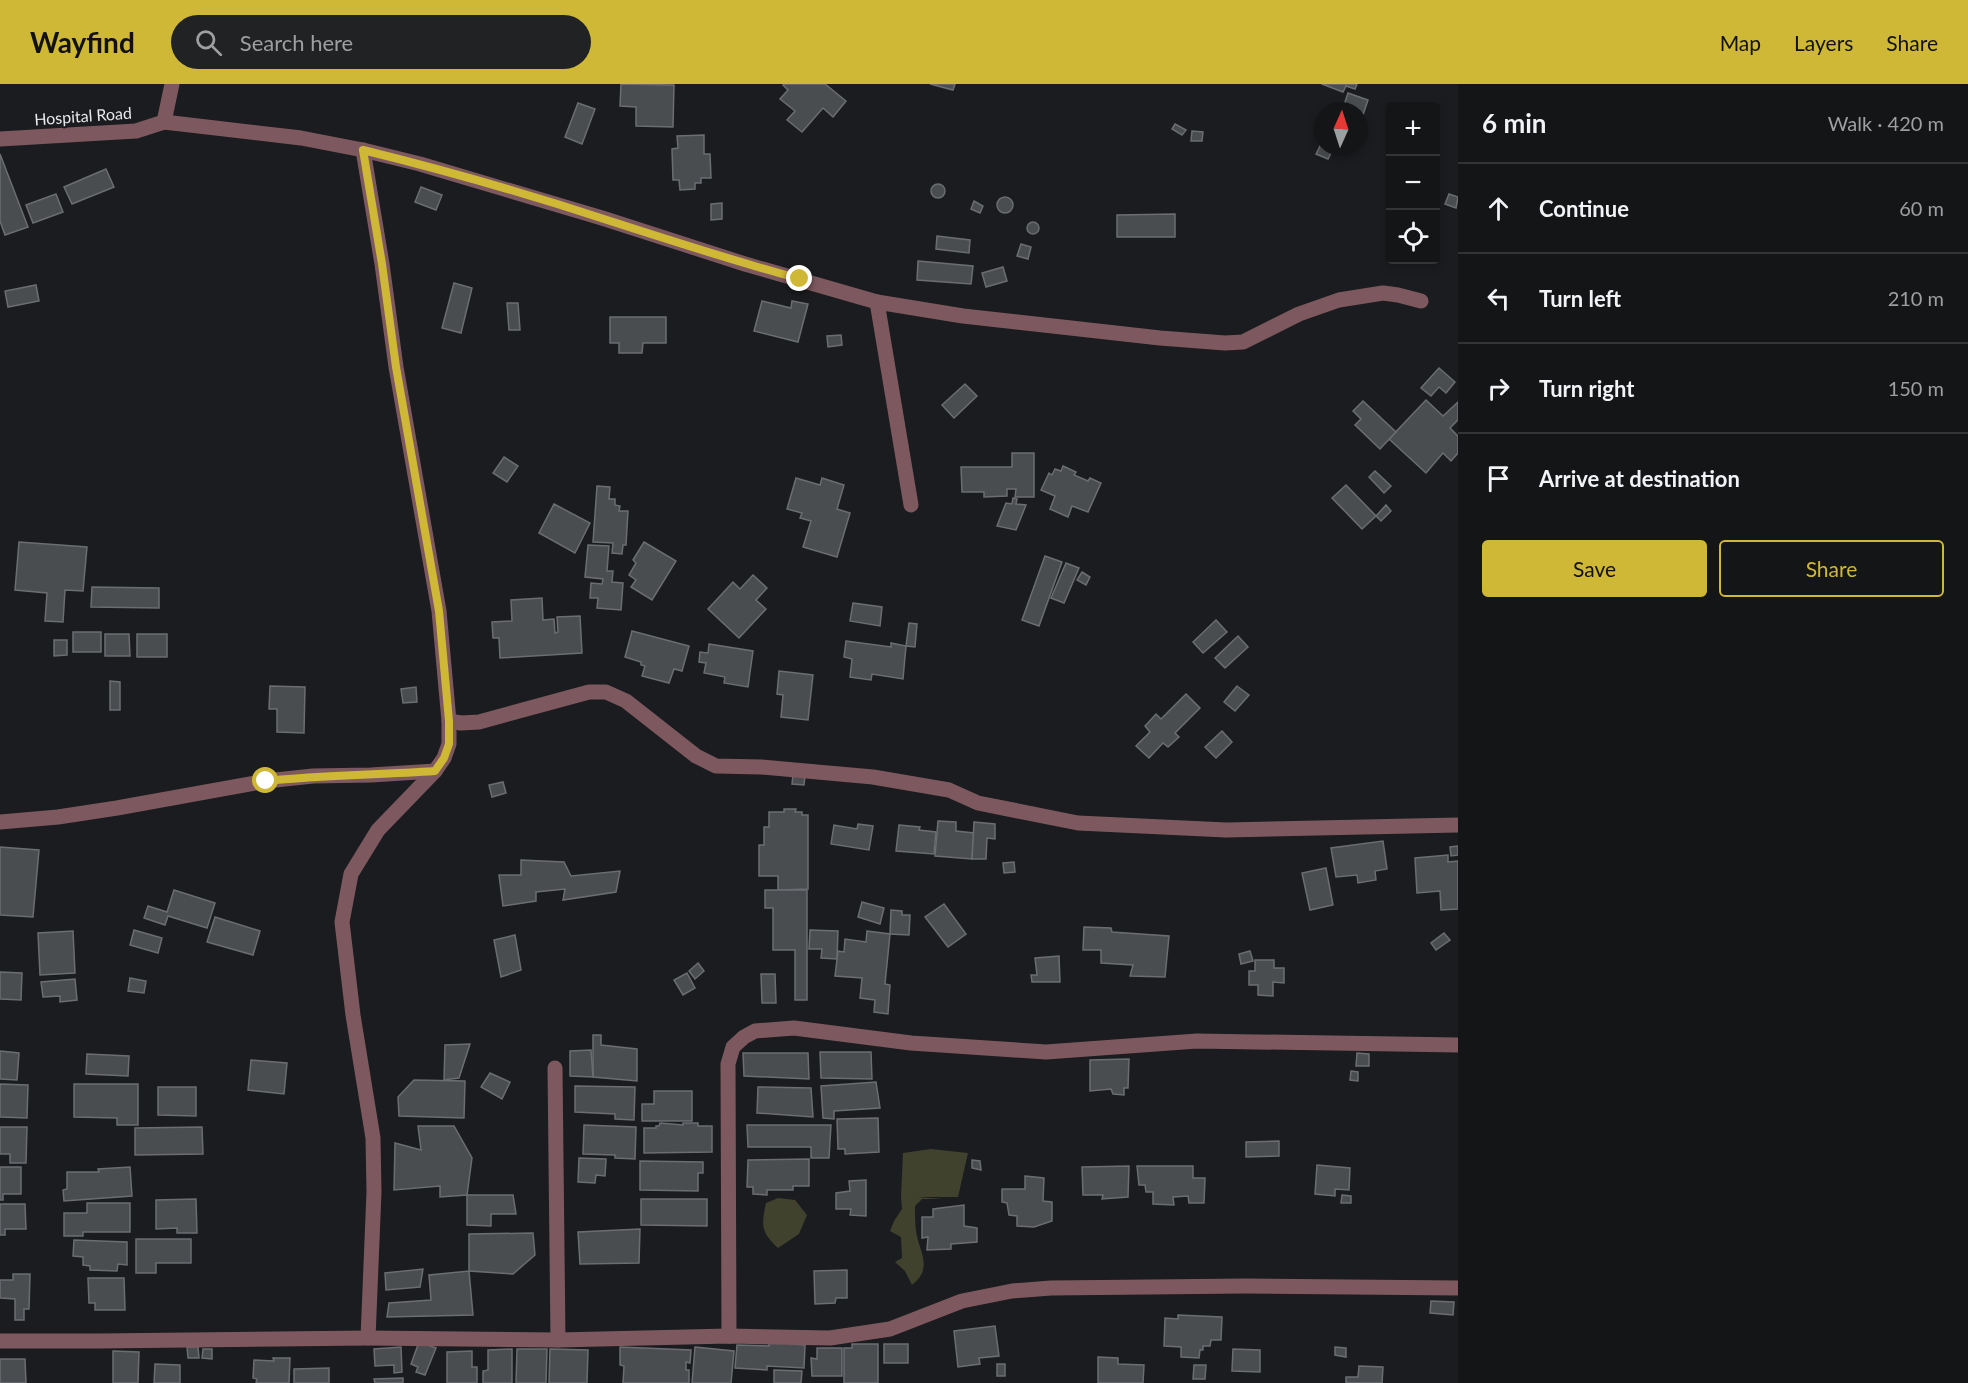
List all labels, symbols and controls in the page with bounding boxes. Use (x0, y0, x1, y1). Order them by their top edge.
search box (171, 15, 591, 69)
text: Wayfind (30, 25, 135, 59)
icon: search (192, 26, 225, 59)
text: Search here (240, 29, 353, 56)
text: Map (1720, 30, 1761, 55)
text: Layers (1794, 30, 1853, 55)
text: Share (1886, 30, 1938, 55)
north arrow (1314, 102, 1368, 156)
map controls (1386, 102, 1440, 264)
button: + (1386, 102, 1440, 156)
street label: Hospital Road (34, 103, 132, 128)
text: 6 min (1482, 107, 1546, 139)
text: Walk · 420 m (1828, 111, 1944, 135)
button: − (1386, 156, 1440, 210)
icon: ahead (1482, 192, 1515, 225)
text: Continue (1539, 195, 1629, 222)
text: 60 m (1899, 196, 1944, 220)
button: locate (1386, 210, 1440, 264)
route end (786, 265, 812, 291)
icon: left (1482, 282, 1515, 315)
text: Turn left (1539, 285, 1621, 312)
text: 210 m (1888, 286, 1944, 310)
icon: right (1482, 372, 1515, 405)
text: Turn right (1539, 375, 1634, 402)
text: 150 m (1888, 376, 1944, 400)
icon: arrive (1482, 462, 1515, 495)
text: Arrive at destination (1539, 465, 1740, 492)
button: Save (1482, 540, 1707, 597)
button: Share (1719, 540, 1944, 597)
route start (252, 767, 278, 793)

